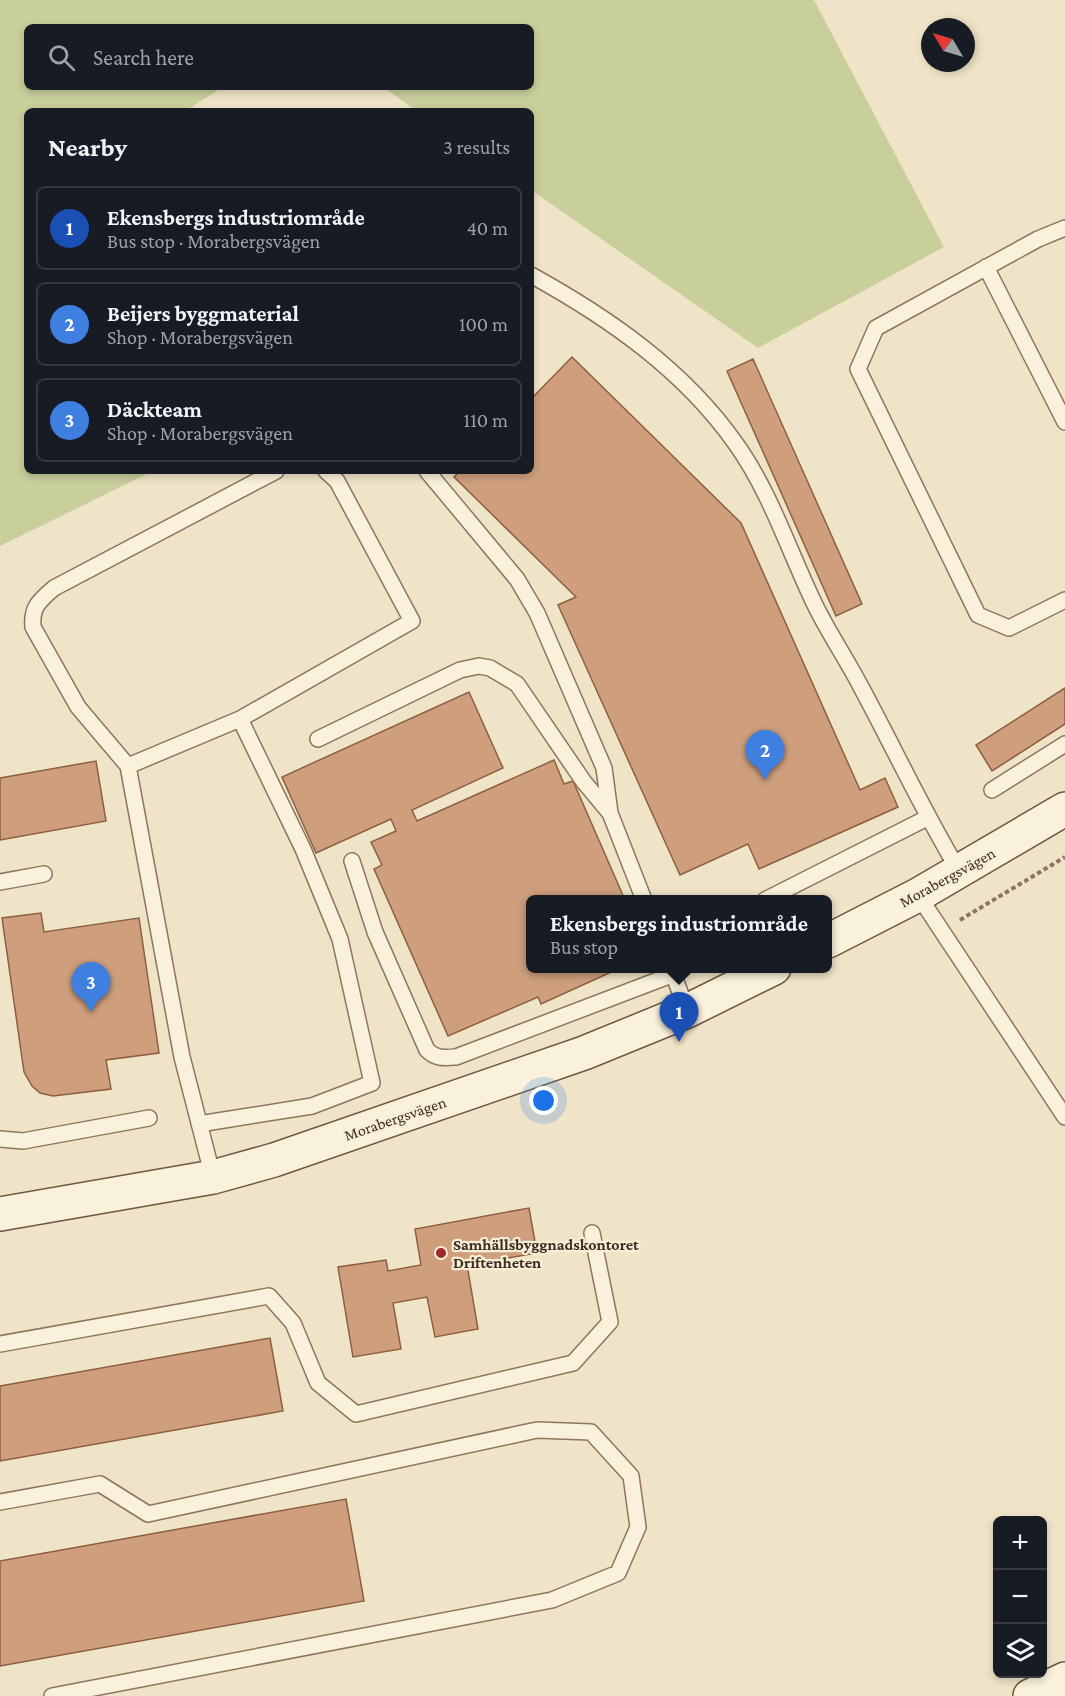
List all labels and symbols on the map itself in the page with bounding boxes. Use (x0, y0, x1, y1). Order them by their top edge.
north arrow (921, 18, 975, 72)
pin: 2 (746, 730, 784, 780)
street label: Morabergsvägen (897, 844, 999, 912)
pin: 3 (72, 962, 110, 1012)
pin: 1 (660, 992, 698, 1042)
your location (529, 1086, 558, 1115)
street label: Morabergsvägen (342, 1093, 449, 1145)
place label: Samhällsbyggnadskontoret Driftenheten (453, 1236, 639, 1271)
marker: Samhällsbyggnadskontoret Driftenheten (434, 1246, 448, 1260)

